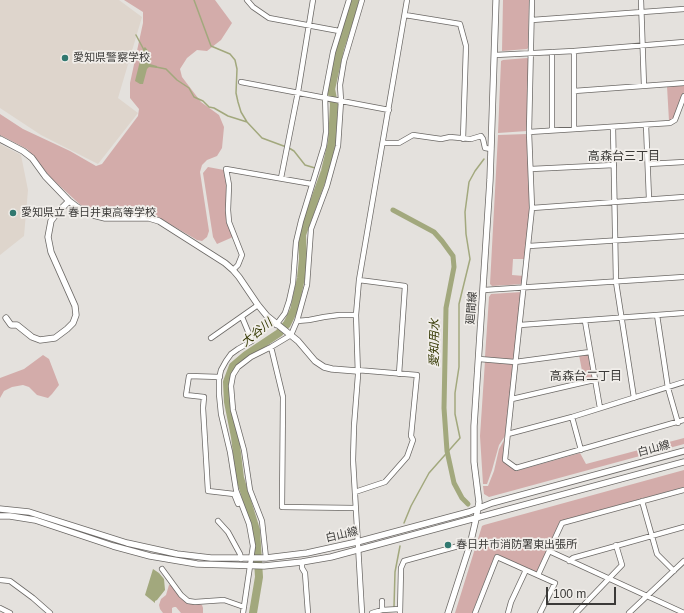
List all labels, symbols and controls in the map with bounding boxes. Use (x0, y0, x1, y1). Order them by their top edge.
place label: 愛知県警察学校 (73, 51, 150, 65)
marker: 愛知県警察学校 (60, 53, 70, 63)
district label: 高森台三丁目 (588, 150, 660, 164)
place label: 愛知県立 春日井東高等学校 (21, 206, 156, 220)
marker: 愛知県立 春日井東高等学校 (8, 208, 18, 218)
street label: 廻間線 (464, 291, 480, 325)
water label: 大谷川 (238, 316, 276, 350)
water label: 愛知用水 (427, 319, 443, 367)
district label: 高森台二丁目 (550, 370, 622, 384)
street label: 白山線 (636, 438, 672, 460)
street label: 白山線 (324, 525, 360, 545)
place label: 春日井市消防署東出張所 (456, 538, 577, 552)
marker: 春日井市消防署東出張所 (443, 540, 453, 550)
scale bar (548, 579, 618, 605)
text: 100 m (553, 587, 586, 601)

